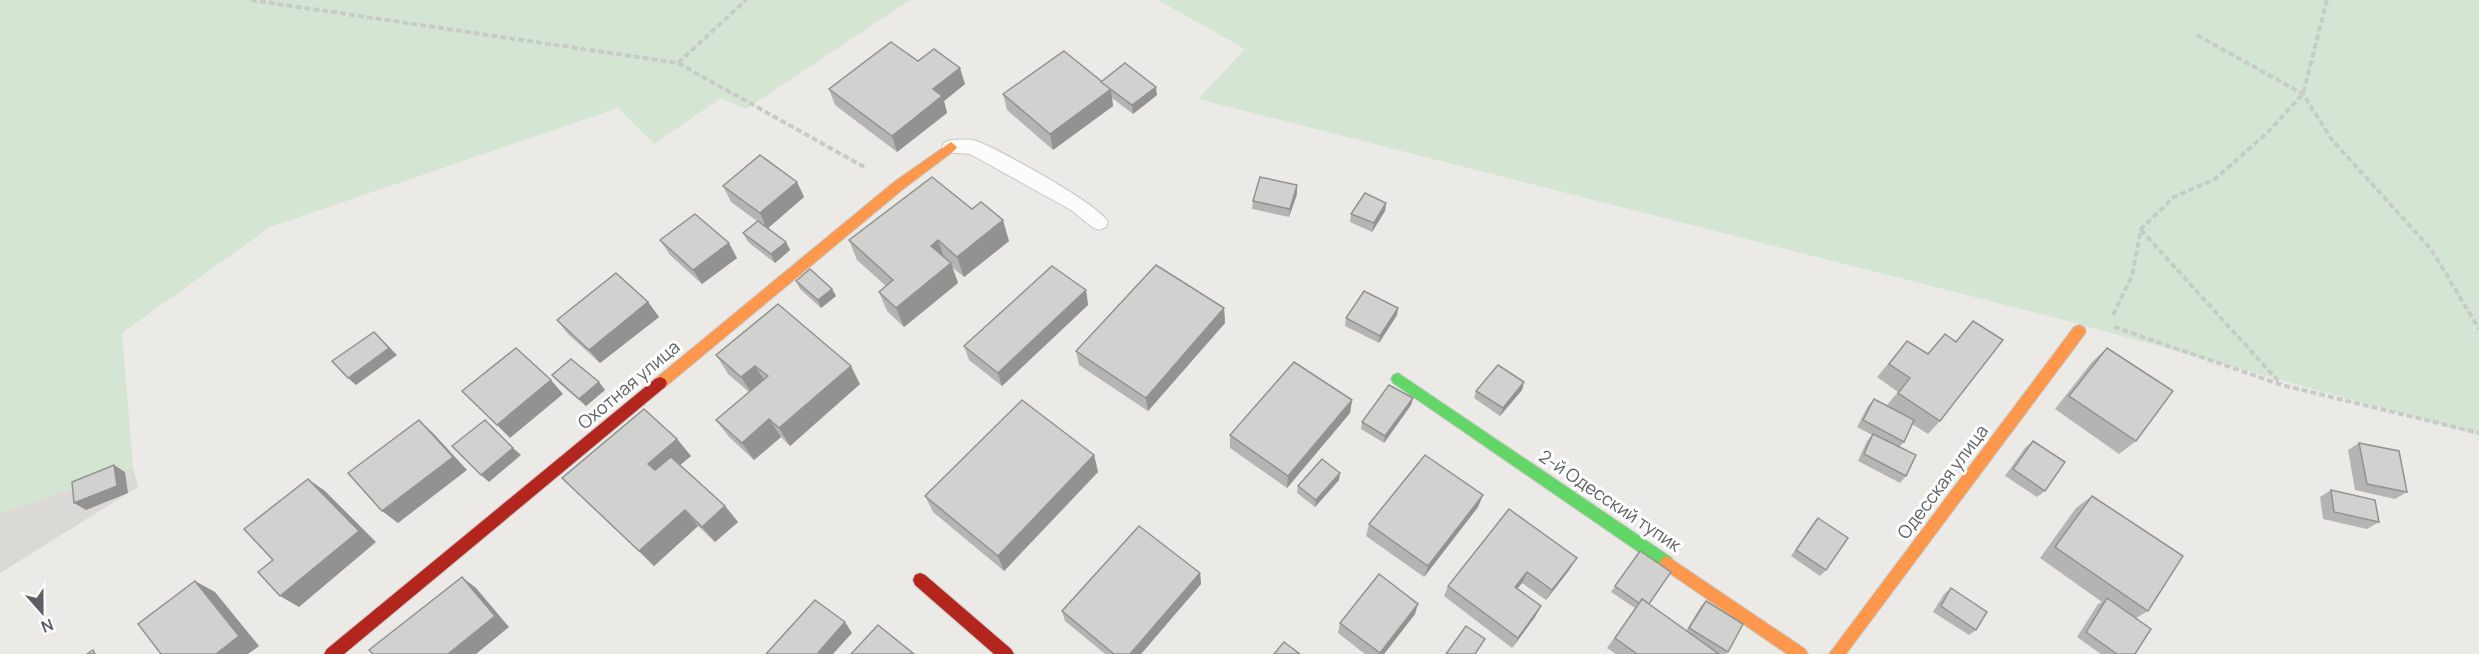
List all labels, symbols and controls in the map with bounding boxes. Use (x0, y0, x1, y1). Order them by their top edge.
street label: Охотная улица (572, 334, 684, 434)
street label: Одесская улица (1891, 419, 1993, 543)
street label: 2-й Одесский тупик (1535, 444, 1687, 557)
north arrow (12, 582, 72, 642)
text: N (38, 614, 57, 638)

